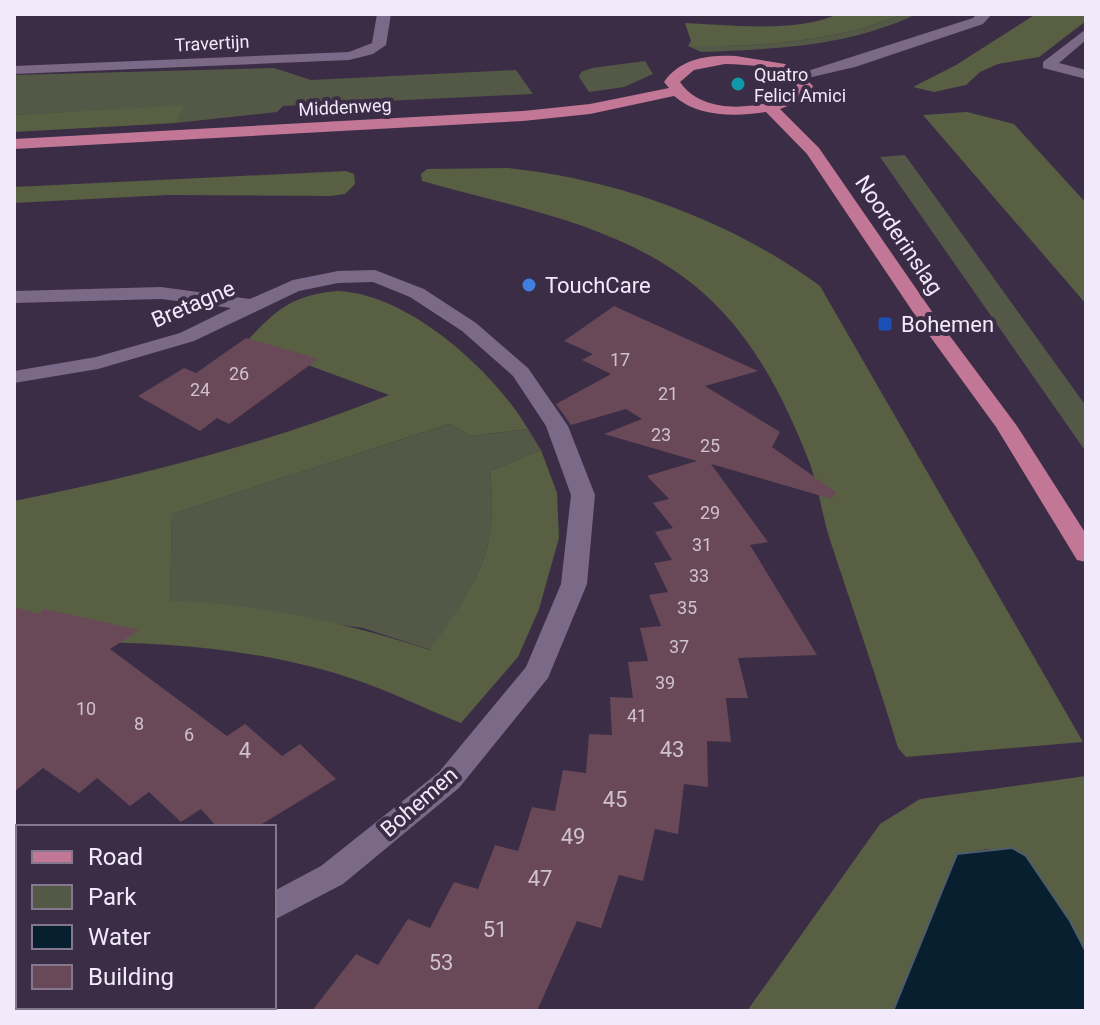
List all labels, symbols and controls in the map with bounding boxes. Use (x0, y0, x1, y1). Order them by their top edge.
street label: Travertijn (174, 31, 250, 55)
place label: Quatro Felici Amici (754, 64, 846, 106)
marker: Quatro Felici Amici (729, 75, 747, 93)
street label: Middenweg (298, 94, 392, 120)
street label: Noorderinslag (850, 171, 948, 299)
place label: TouchCare (545, 273, 651, 298)
street label: Bretagne (148, 275, 238, 333)
marker: TouchCare (520, 276, 538, 294)
place label: Bohemen (901, 312, 994, 337)
marker: Bohemen (876, 315, 894, 333)
house number: 17 (610, 349, 630, 370)
house number: 26 (229, 363, 249, 384)
house number: 24 (190, 379, 210, 400)
house number: 21 (658, 383, 678, 404)
house number: 23 (651, 424, 671, 445)
house number: 25 (700, 435, 720, 456)
house number: 29 (700, 502, 720, 523)
house number: 31 (692, 534, 712, 555)
house number: 33 (689, 565, 709, 586)
house number: 35 (677, 597, 697, 618)
house number: 37 (669, 636, 689, 657)
house number: 39 (655, 672, 675, 693)
house number: 10 (76, 698, 96, 719)
house number: 41 (627, 705, 647, 726)
house number: 8 (134, 713, 144, 734)
house number: 6 (184, 724, 194, 745)
house number: 43 (660, 737, 684, 762)
house number: 4 (239, 738, 251, 763)
street label: Bohemen (376, 762, 462, 842)
house number: 45 (603, 787, 627, 812)
house number: 49 (561, 824, 585, 849)
legend (16, 825, 276, 1009)
text: Road (88, 843, 143, 871)
house number: 47 (528, 866, 552, 891)
text: Park (88, 883, 137, 911)
house number: 51 (483, 917, 507, 942)
text: Water (88, 923, 151, 951)
house number: 53 (429, 950, 453, 975)
text: Building (88, 963, 174, 991)

